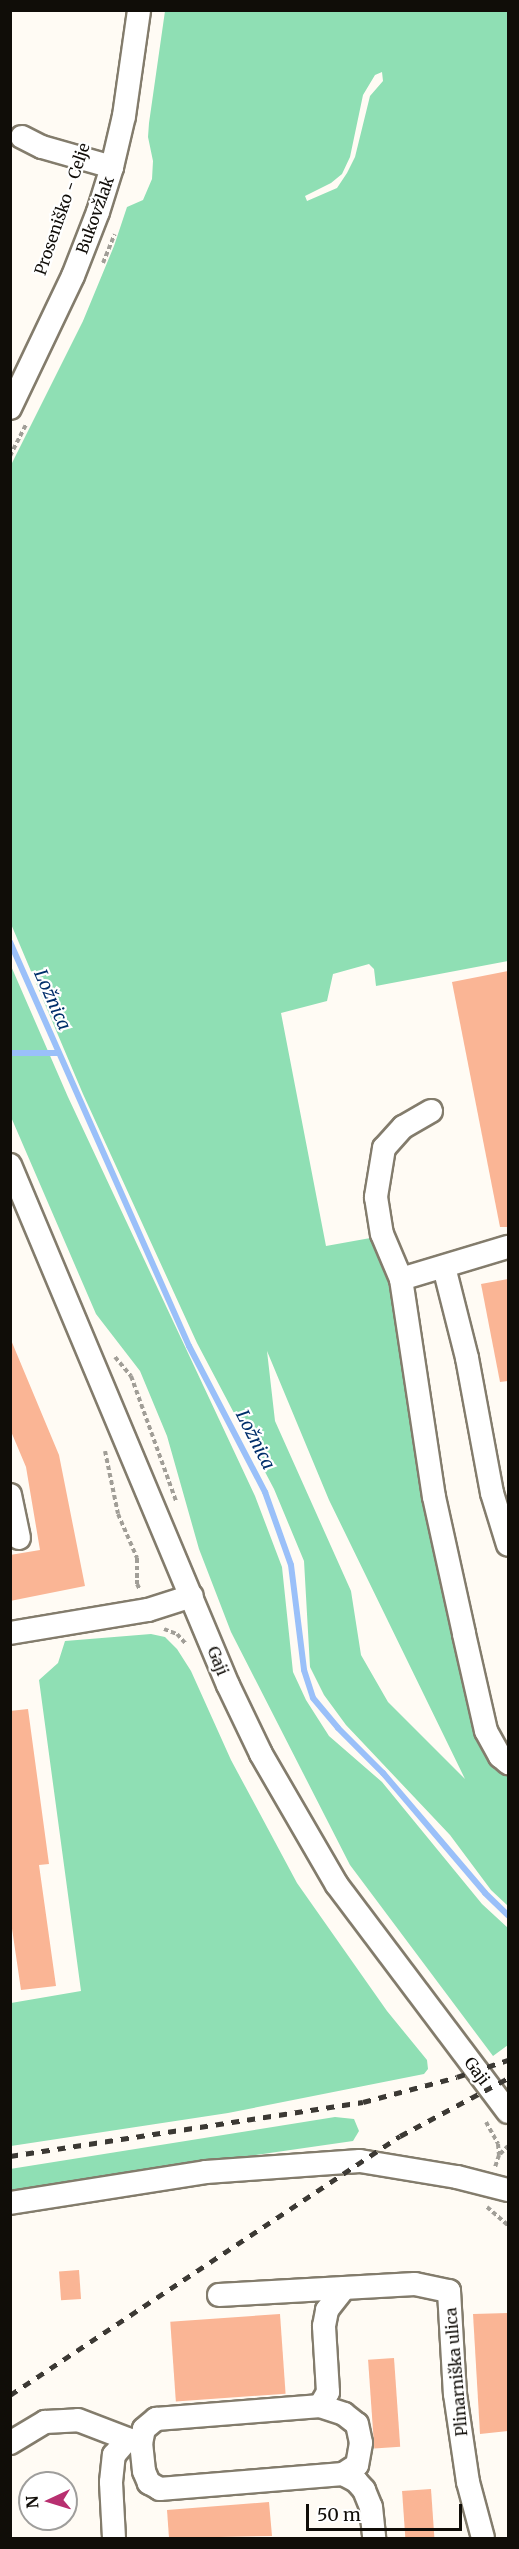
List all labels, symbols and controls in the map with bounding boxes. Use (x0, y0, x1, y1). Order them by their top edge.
street label: Proseniško - Celje (30, 140, 94, 278)
street label: Bukovžlak (72, 174, 118, 256)
water label: Ložnica (29, 966, 75, 1034)
water label: Ložnica (231, 1407, 279, 1473)
street label: Gaji (204, 1644, 232, 1678)
street label: Gaji (460, 2053, 494, 2089)
street label: Plinarniška ulica (441, 2307, 471, 2437)
north arrow (18, 2471, 78, 2531)
scale bar (309, 2492, 465, 2530)
text: N (22, 2495, 42, 2509)
text: 50 m (317, 2503, 361, 2526)

